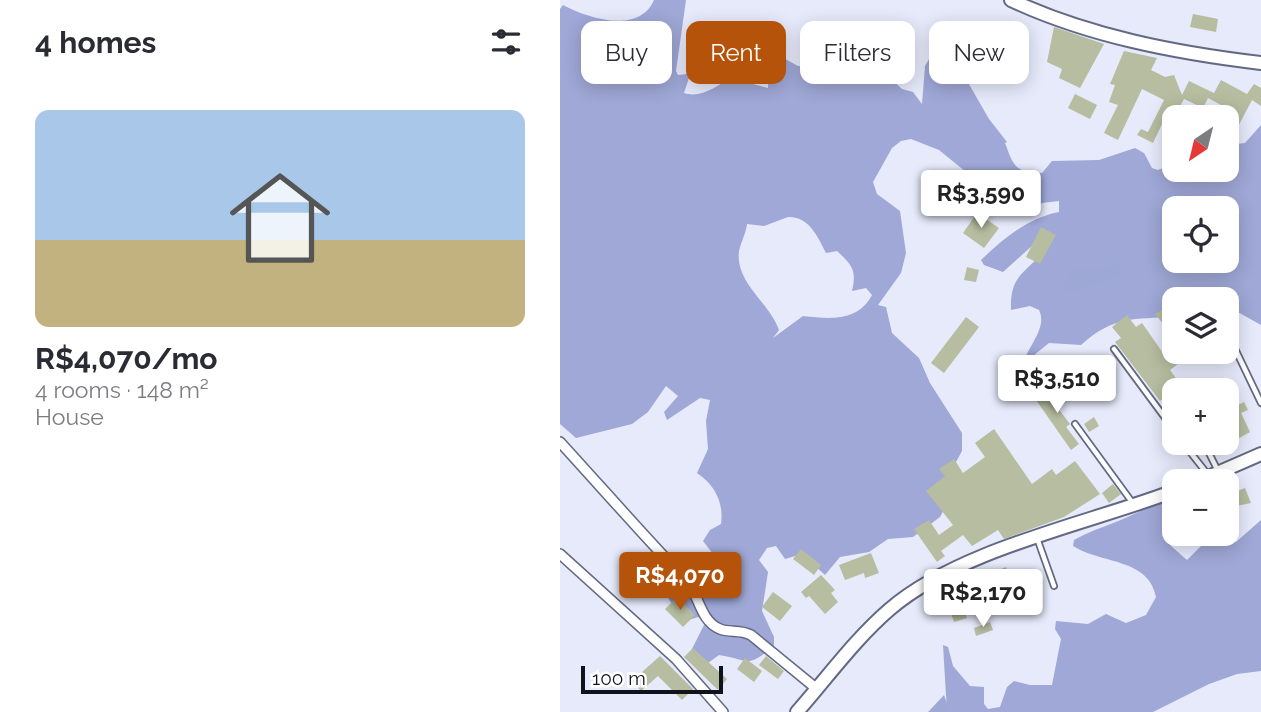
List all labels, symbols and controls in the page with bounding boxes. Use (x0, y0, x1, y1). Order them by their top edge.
chip: Buy (581, 21, 672, 84)
chip: Rent (686, 21, 786, 84)
chip: Filters (800, 21, 915, 84)
chip: New (929, 21, 1029, 84)
icon: filters (487, 23, 525, 61)
text: 4 homes (35, 25, 156, 60)
north arrow (1162, 105, 1239, 182)
map controls (1162, 105, 1239, 546)
icon: home (217, 155, 343, 281)
pin: R$3,590 (916, 170, 1046, 230)
text: R$3,590 (937, 179, 1025, 206)
button: locate (1162, 196, 1239, 273)
button: layers (1162, 287, 1239, 364)
text: R$4,070/mo (35, 341, 218, 376)
pin: R$3,510 (992, 356, 1122, 415)
text: R$3,510 (1014, 364, 1100, 391)
text: 4 rooms · 148 m² (35, 376, 209, 403)
button: + (1162, 378, 1239, 455)
text: House (35, 403, 104, 430)
button: − (1162, 469, 1239, 546)
pin: R$4,070 (615, 552, 745, 612)
text: R$4,070 (635, 561, 725, 588)
pin: R$2,170 (918, 570, 1048, 629)
text: R$2,170 (940, 578, 1026, 605)
scale bar (581, 663, 723, 695)
text: 100 m (592, 667, 646, 689)

